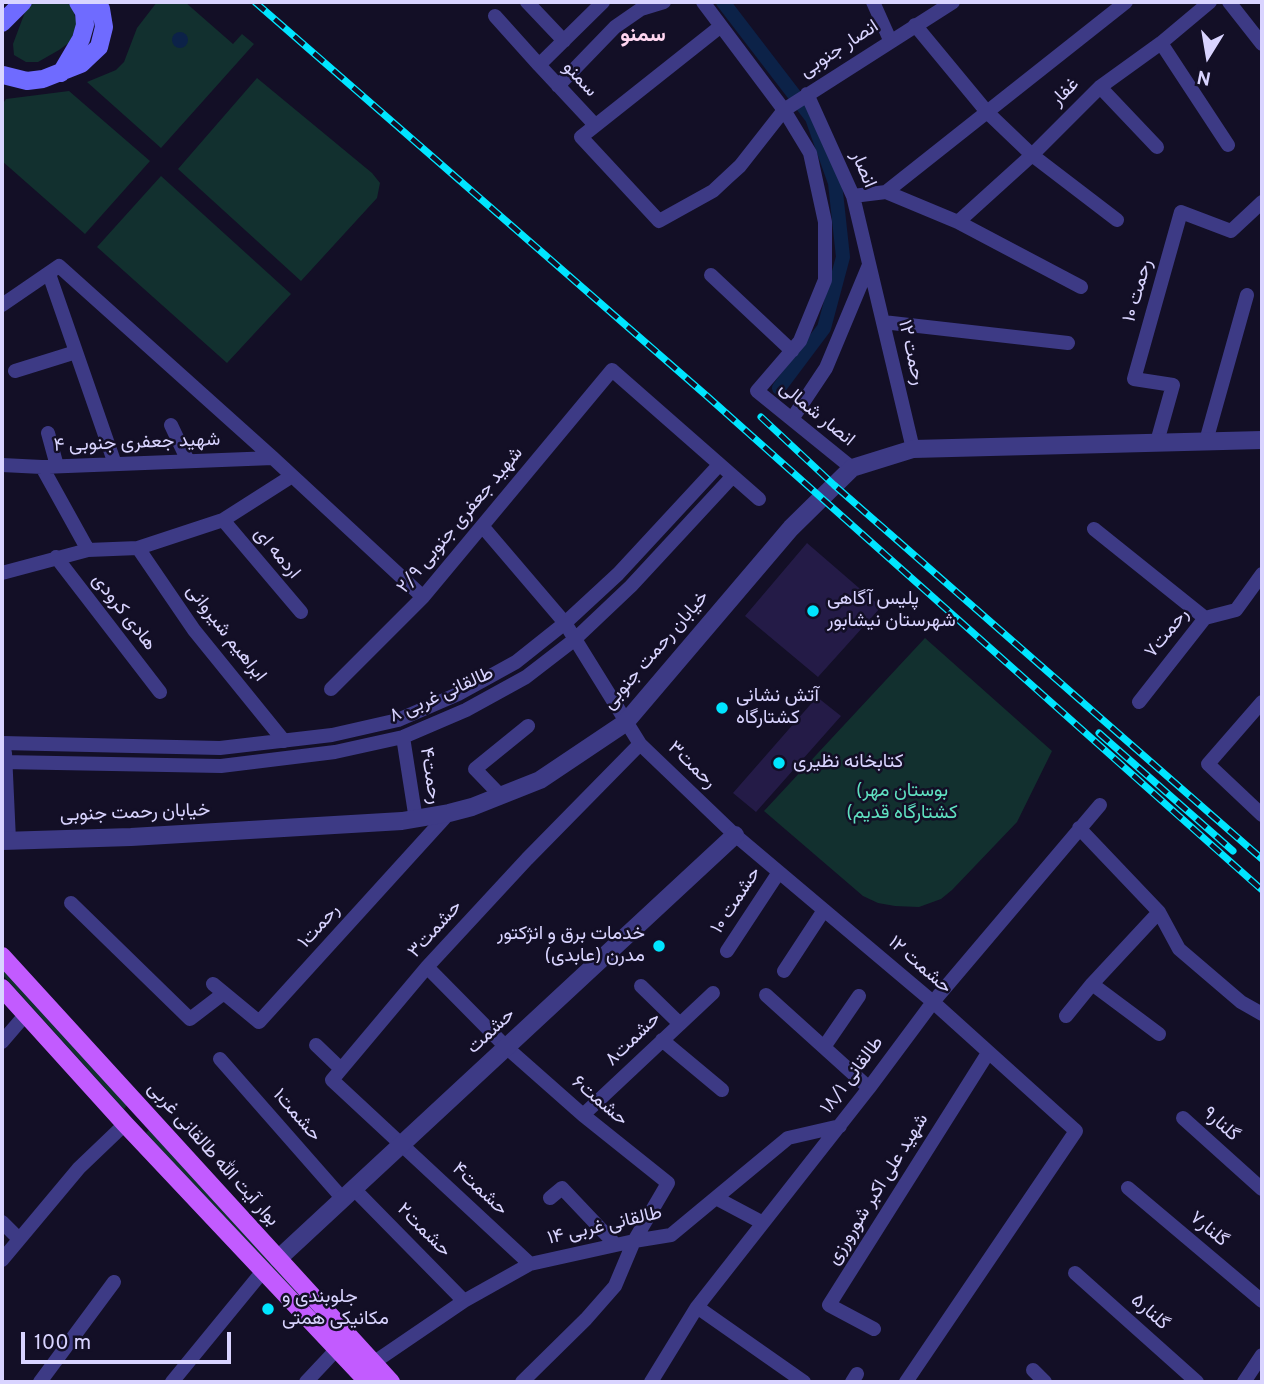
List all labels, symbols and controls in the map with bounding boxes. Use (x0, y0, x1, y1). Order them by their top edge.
street label: انصار جنوبی (796, 16, 884, 84)
north arrow (1173, 21, 1243, 91)
district label: سمنو (620, 24, 666, 50)
street label: سمنو (557, 57, 601, 103)
text: N (1195, 64, 1213, 90)
street label: غفار (1047, 74, 1085, 112)
street label: انصار (844, 148, 880, 192)
street label: رحمت ۱۰ (1119, 257, 1159, 325)
street label: رحمت ۱۲ (891, 318, 929, 388)
street label: انصار شمالی (774, 378, 858, 452)
street label: شهید جعفری جنوبی ۴ (53, 430, 221, 458)
street label: شهید جعفری جنوبی ۲/۹ (393, 443, 529, 599)
street label: اردمه ای (248, 523, 304, 585)
street label: هادی کرودی (86, 570, 160, 656)
street label: ابراهیم شیروانی (180, 581, 270, 687)
street label: خیابان رحمت جنوبی (599, 587, 715, 715)
place label: پلیس آگاهی شهرستان نیشابور (827, 589, 956, 633)
marker: پلیس آگاهی شهرستان نیشابور (805, 603, 821, 619)
street label: رحمت۷ (1141, 604, 1195, 664)
street label: طالقانی غربی ۸ (386, 663, 498, 729)
place label: آتش نشانی کشتارگاه (736, 686, 819, 730)
marker: آتش نشانی کشتارگاه (714, 700, 730, 716)
street label: رحمت۳ (662, 737, 720, 795)
street label: رحمت۴ (413, 746, 445, 806)
place label: کتابخانه نظیری (793, 752, 903, 774)
marker: کتابخانه نظیری (771, 755, 787, 771)
park label: (بوستان مهر (کشتارگاه قدیم (846, 781, 958, 825)
street label: خیابان رحمت جنوبی (59, 800, 211, 828)
street label: حشمت ۱۰ (707, 863, 767, 939)
street label: حشمت۳ (404, 896, 468, 964)
street label: رحمت۱ (294, 900, 346, 954)
place label: خدمات برق و انژکتور مدرن (عابدی) (497, 924, 645, 968)
street label: حشمت ۱۲ (882, 932, 956, 1000)
marker: خدمات برق و انژکتور مدرن (عابدی) (651, 938, 667, 954)
street label: حشمت (463, 1004, 521, 1060)
street label: حشمت۸ (601, 1008, 667, 1072)
street label: طالقانی ۱۸/۱ (817, 1033, 889, 1119)
street label: حشمت۶ (566, 1072, 632, 1132)
street label: بوار آیت الله طالقانی غربی (141, 1078, 283, 1232)
street label: حشمت۱ (267, 1085, 325, 1147)
street label: گلنار۹ (1197, 1103, 1243, 1147)
street label: شهید علی اکبر شورورزی (823, 1110, 935, 1270)
street label: حشمت۴ (446, 1158, 512, 1222)
street label: حشمت۲ (391, 1199, 455, 1263)
street label: طالقانی غربی ۱۴ (546, 1203, 664, 1251)
street label: گلنار۷ (1184, 1207, 1232, 1253)
place label: جلوبندی و مکانیکی همتی (282, 1287, 389, 1331)
street label: گلنار۵ (1125, 1290, 1173, 1336)
marker: جلوبندی و مکانیکی همتی (260, 1301, 276, 1317)
scale bar (24, 1318, 234, 1362)
text: 100 m (34, 1330, 91, 1357)

